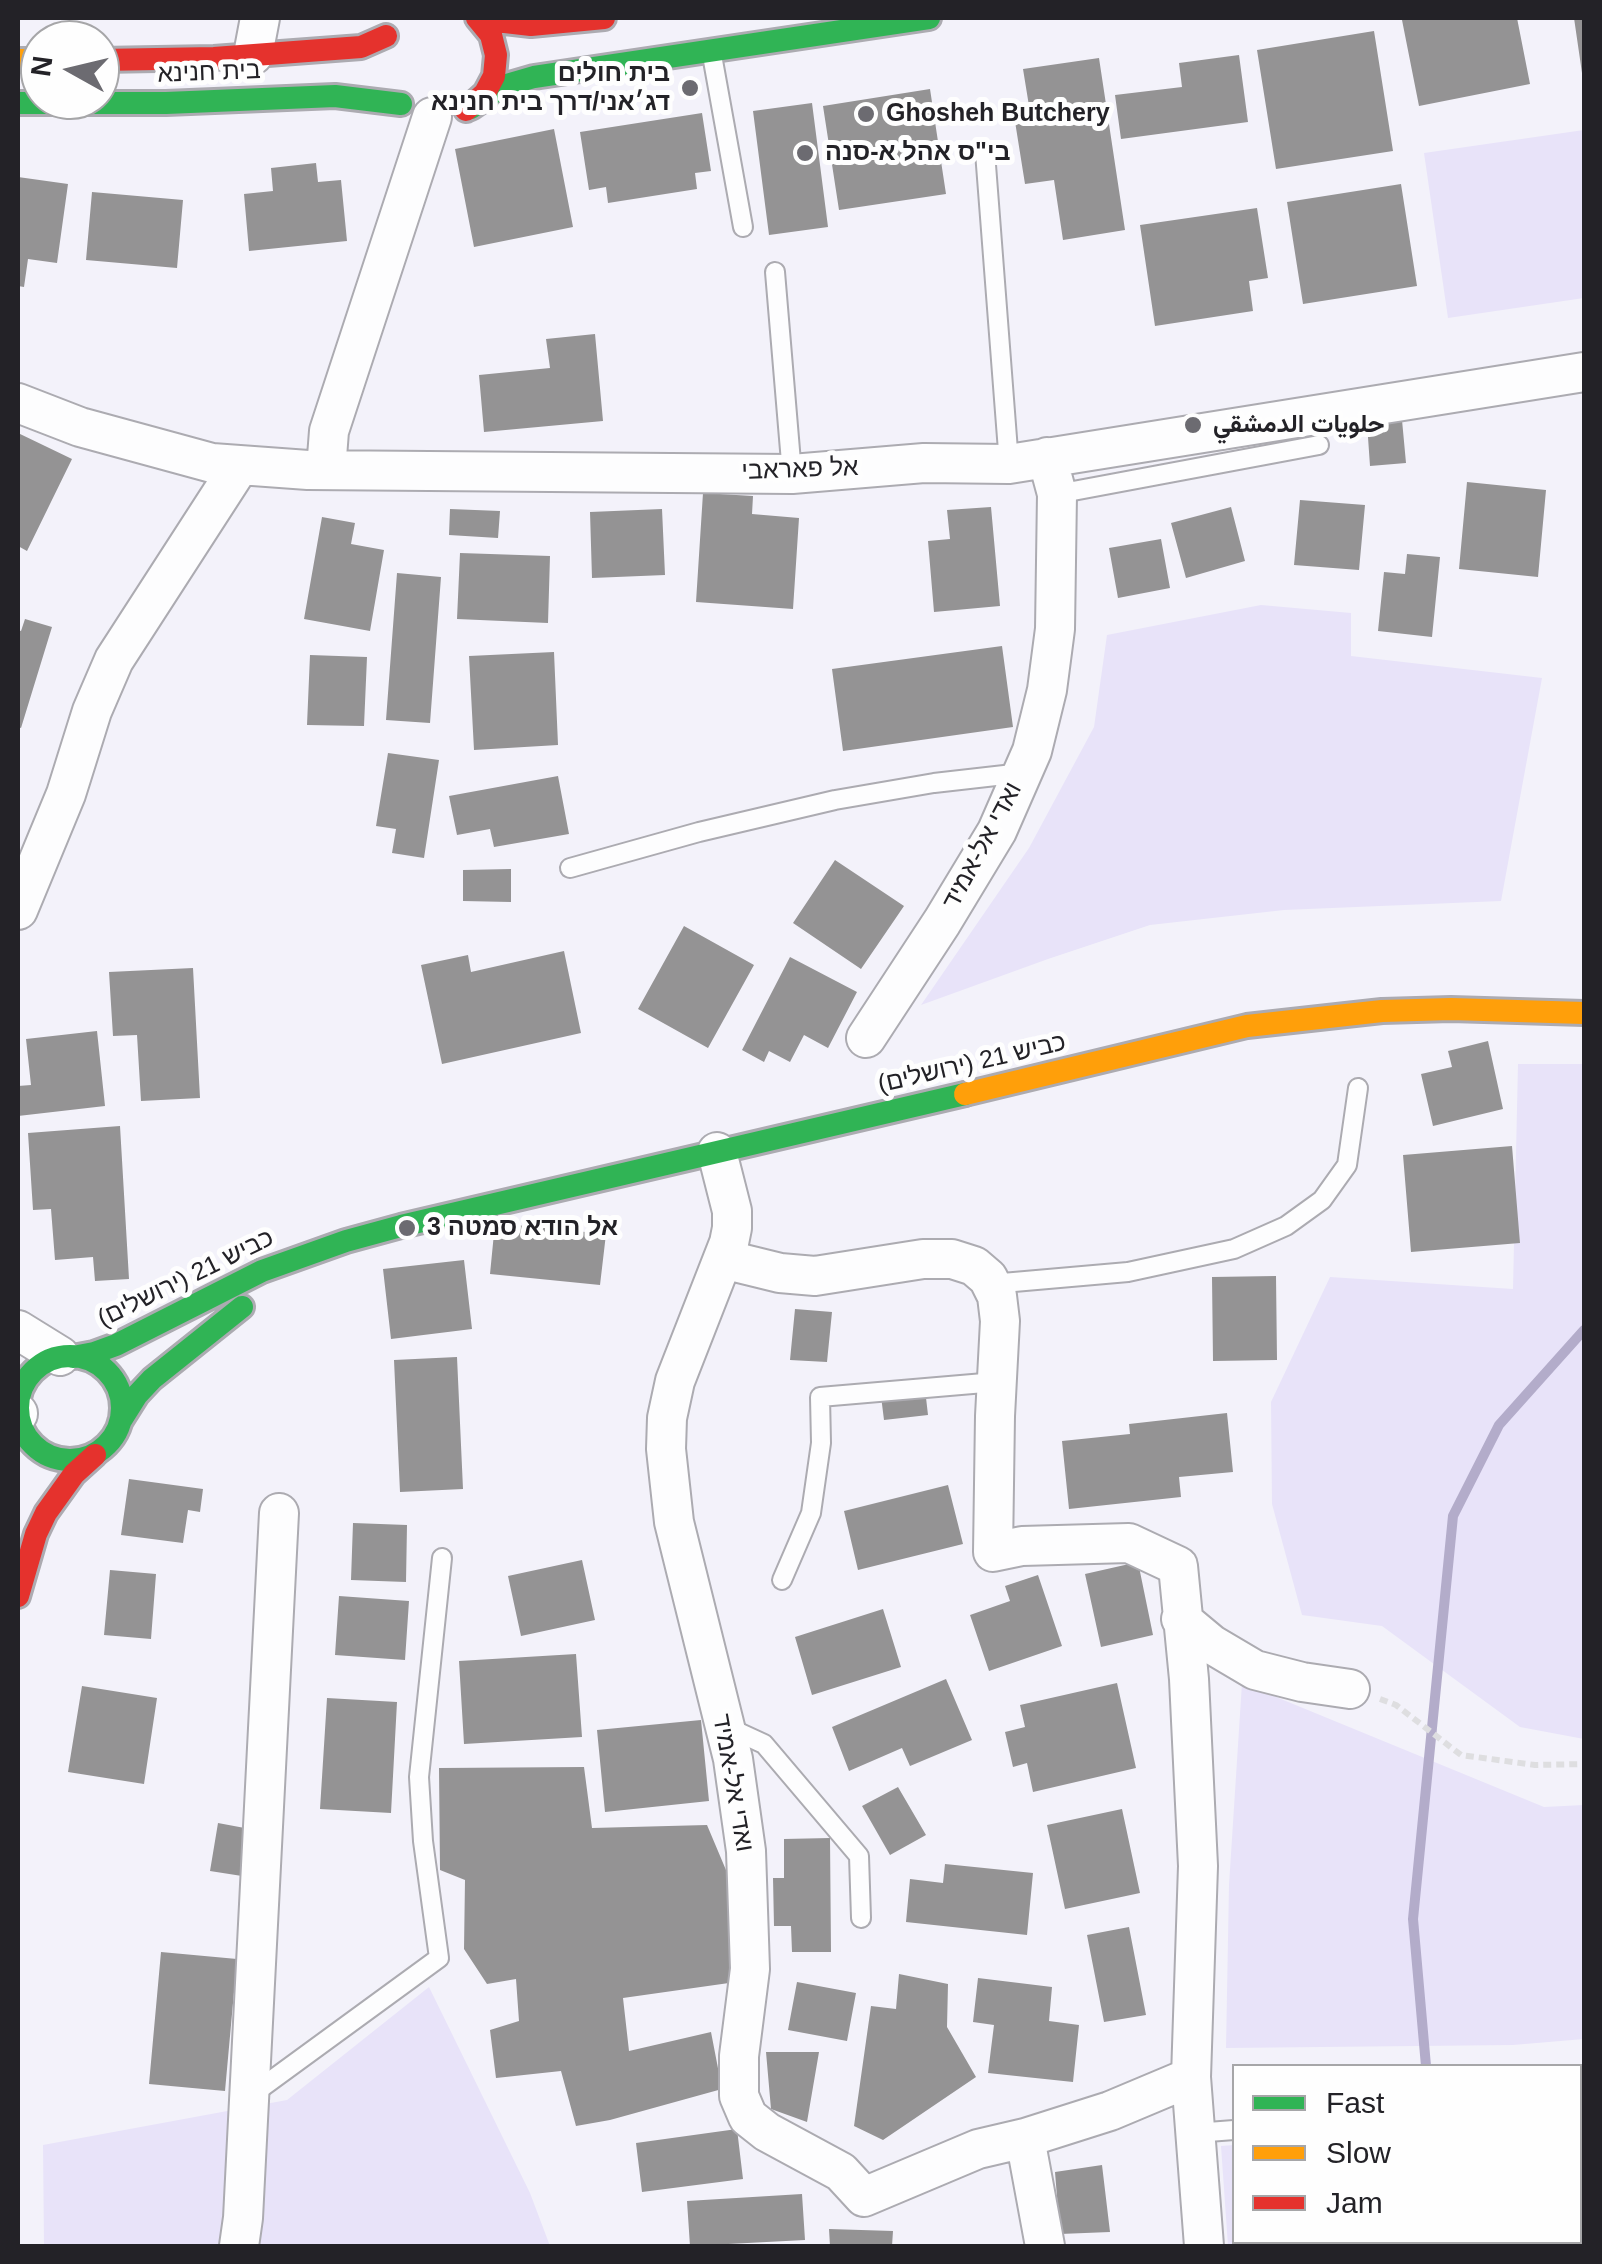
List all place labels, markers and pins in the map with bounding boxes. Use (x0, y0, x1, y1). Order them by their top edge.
place label: בית חולים דג׳אני/דרך בית חנינא (431, 59, 670, 118)
marker: בית חולים דג׳אני/דרך בית חנינא (679, 77, 701, 99)
place label: Ghosheh Butchery (886, 99, 1110, 129)
marker: Ghosheh Butchery (855, 103, 877, 125)
place label: בי"ס אהל א-סנה (825, 138, 1010, 168)
marker: בי"ס אהל א-סנה (794, 142, 816, 164)
place label: حلويات الدمشقي (1213, 410, 1385, 440)
marker: حلويات الدمشقي (1182, 414, 1204, 436)
place label: אל הודא סמטה 3 (427, 1213, 618, 1243)
marker: אל הודא סמטה 3 (396, 1217, 418, 1239)

